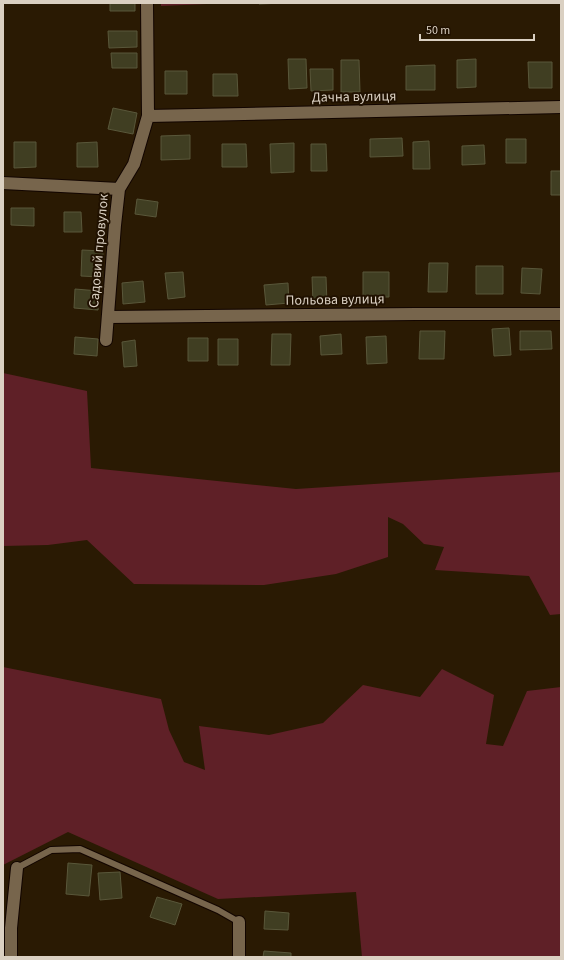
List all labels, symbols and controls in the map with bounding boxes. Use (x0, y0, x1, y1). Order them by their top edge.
scale bar (420, 16, 534, 42)
text: 50 m (426, 22, 450, 39)
street label: Дачна вулиця (311, 86, 397, 108)
street label: Садовий провулок (84, 193, 114, 309)
street label: Польова вулиця (285, 289, 385, 311)

